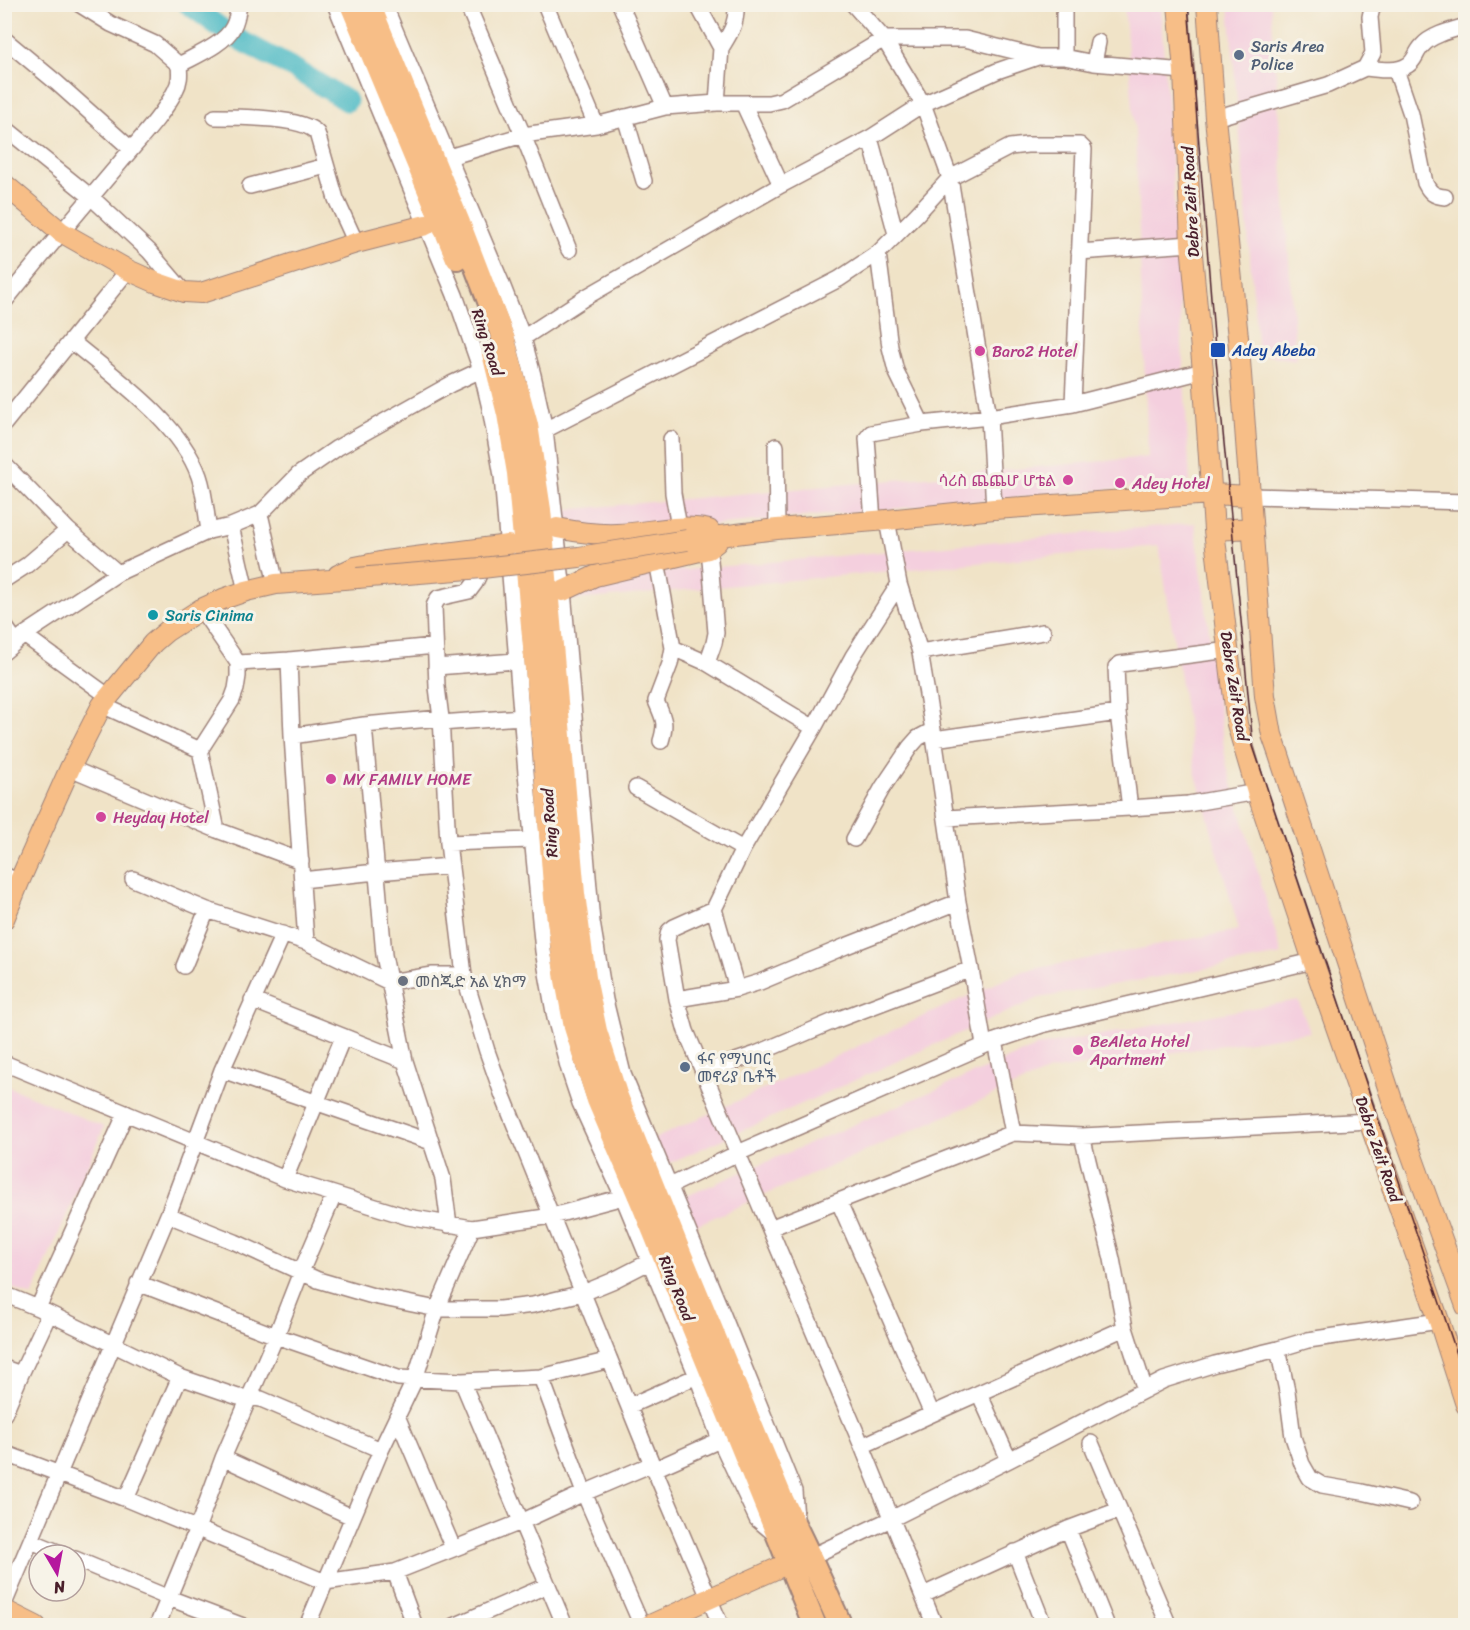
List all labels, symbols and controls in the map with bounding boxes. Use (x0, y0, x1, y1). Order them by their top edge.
place label: Saris Area Police (1251, 32, 1324, 79)
marker: Saris Area Police (1232, 48, 1246, 62)
street label: Debre Zeit Road (1173, 144, 1208, 258)
street label: Ring Road (463, 305, 513, 381)
place label: Adey Abeba (1231, 336, 1316, 365)
place label: Baro2 Hotel (992, 337, 1078, 366)
marker: Adey Abeba (1209, 341, 1227, 359)
marker: Baro2 Hotel (973, 344, 987, 358)
place label: ሳሪስ ጨጨሆ ሆቴል (938, 466, 1056, 495)
place label: Adey Hotel (1131, 469, 1210, 498)
marker: ሳሪስ ጨጨሆ ሆቴል (1061, 473, 1075, 487)
marker: Adey Hotel (1113, 476, 1127, 490)
place label: Saris Cinima (165, 601, 254, 630)
marker: Saris Cinima (146, 608, 160, 622)
street label: Debre Zeit Road (1212, 629, 1258, 745)
place label: MY FAMILY HOME (343, 765, 472, 794)
marker: MY FAMILY HOME (324, 772, 338, 786)
street label: Ring Road (533, 786, 566, 859)
place label: Heyday Hotel (113, 803, 209, 832)
marker: Heyday Hotel (94, 810, 108, 824)
place label: መስጂድ አል ሂክማ (415, 967, 526, 996)
marker: መስጂድ አል ሂክማ (396, 974, 410, 988)
place label: BeAleta Hotel Apartment (1089, 1027, 1190, 1074)
marker: BeAleta Hotel Apartment (1071, 1043, 1085, 1057)
place label: ፋና የማህበር መኖሪያ ቤቶች (697, 1044, 776, 1091)
marker: ፋና የማህበር መኖሪያ ቤቶች (678, 1060, 692, 1074)
street label: Debre Zeit Road (1347, 1092, 1411, 1208)
street label: Ring Road (650, 1251, 704, 1327)
north arrow (27, 1543, 87, 1603)
text: N (51, 1572, 68, 1603)

